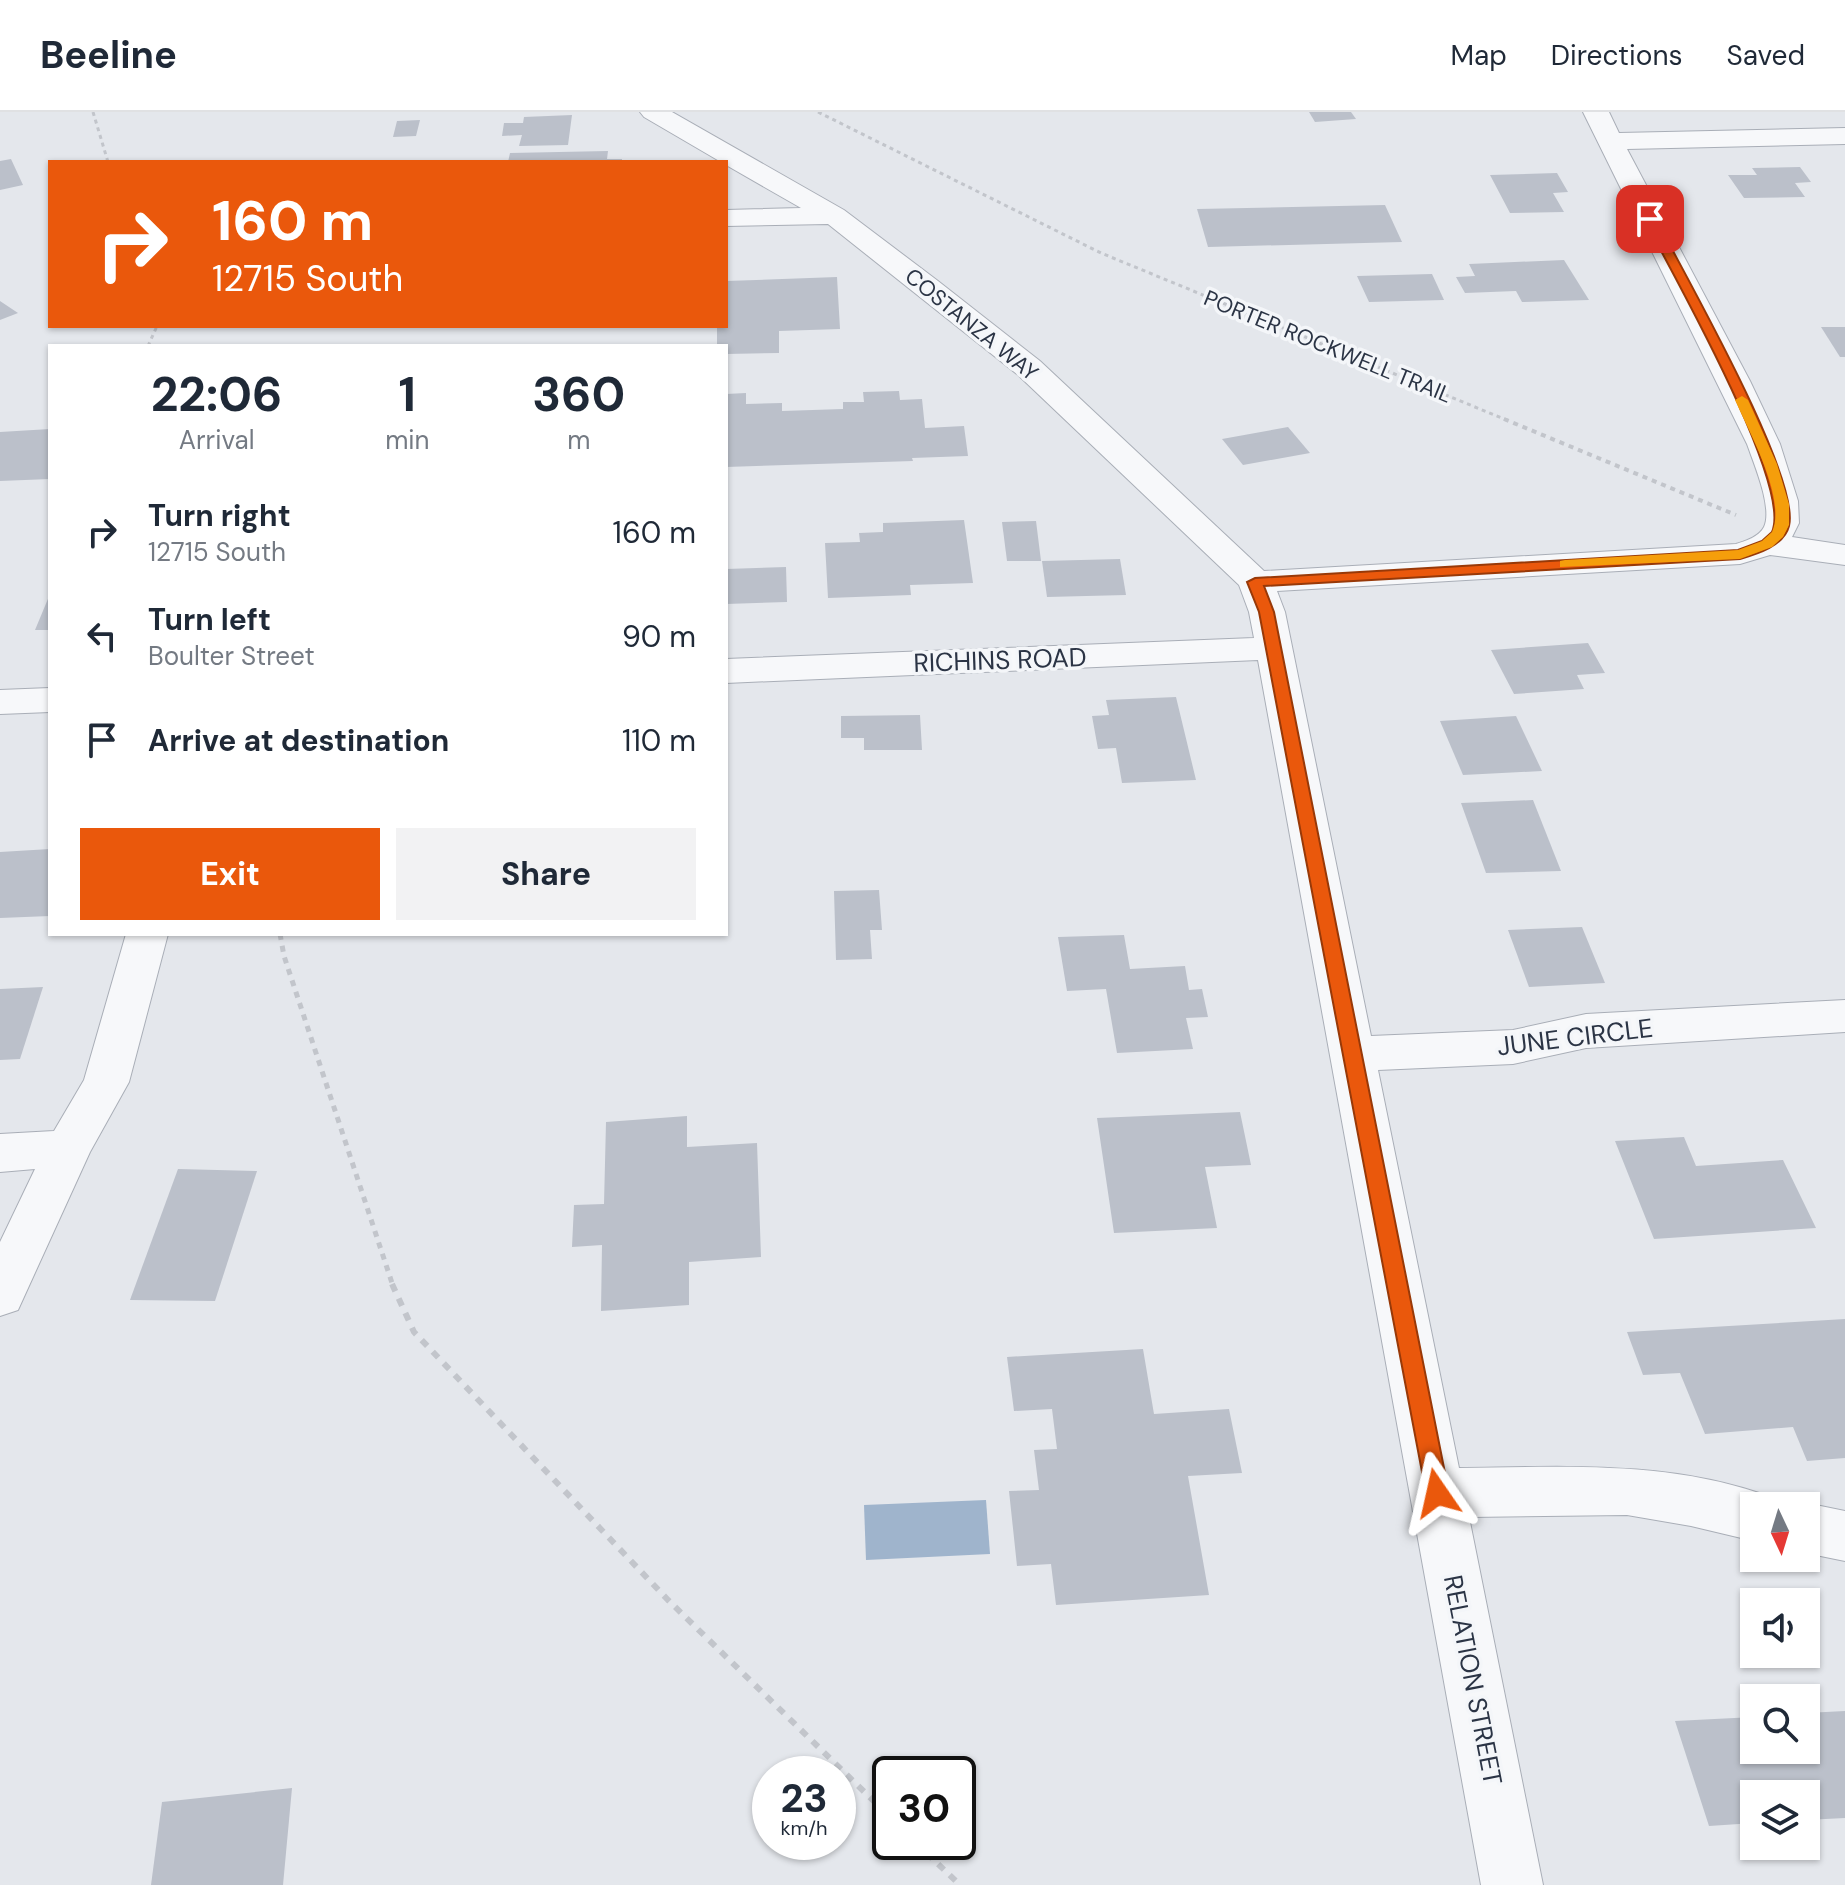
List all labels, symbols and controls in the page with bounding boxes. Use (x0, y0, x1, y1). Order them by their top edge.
text: Beeline (40, 30, 177, 80)
text: Map (1450, 37, 1507, 74)
text: Directions (1551, 37, 1683, 74)
text: Saved (1727, 37, 1805, 74)
text: 160 m (212, 184, 373, 257)
pin (1616, 185, 1684, 253)
icon: right (80, 192, 184, 296)
icon: arrive (1628, 197, 1672, 241)
text: 12715 South (212, 255, 403, 302)
street label: COSTANZA WAY (899, 262, 1045, 387)
street label: PORTER ROCKWELL TRAIL (1200, 283, 1456, 410)
text: 22:06 (151, 363, 282, 426)
text: 1 (399, 363, 416, 426)
text: 360 (532, 363, 625, 426)
text: Arrival (179, 423, 254, 457)
text: min (385, 423, 429, 457)
text: m (567, 423, 590, 457)
text: Turn right (148, 496, 291, 535)
icon: right (80, 510, 124, 554)
text: 160 m (613, 513, 696, 552)
text: 12715 South (148, 535, 286, 569)
text: Turn left (148, 600, 271, 639)
icon: left (80, 614, 124, 658)
text: 90 m (622, 617, 696, 656)
text: Boulter Street (148, 639, 315, 673)
street label: RICHINS ROAD (913, 640, 1087, 680)
icon: arrive (80, 718, 124, 762)
text: Arrive at destination (148, 721, 449, 760)
text: 110 m (622, 721, 696, 760)
button: Exit (80, 828, 380, 920)
button: Share (396, 828, 696, 920)
street label: JUNE CIRCLE (1495, 1011, 1655, 1063)
position arrow (1395, 1451, 1479, 1535)
north arrow (1740, 1492, 1820, 1572)
map controls (1740, 1492, 1820, 1860)
street label: RELATION STREET (1436, 1572, 1510, 1788)
button: sound (1740, 1588, 1820, 1668)
button: search (1740, 1684, 1820, 1764)
speed limit sign: 30 (872, 1756, 976, 1860)
text: 23 (780, 1772, 828, 1824)
button: layers (1740, 1780, 1820, 1860)
text: km/h (780, 1815, 828, 1841)

